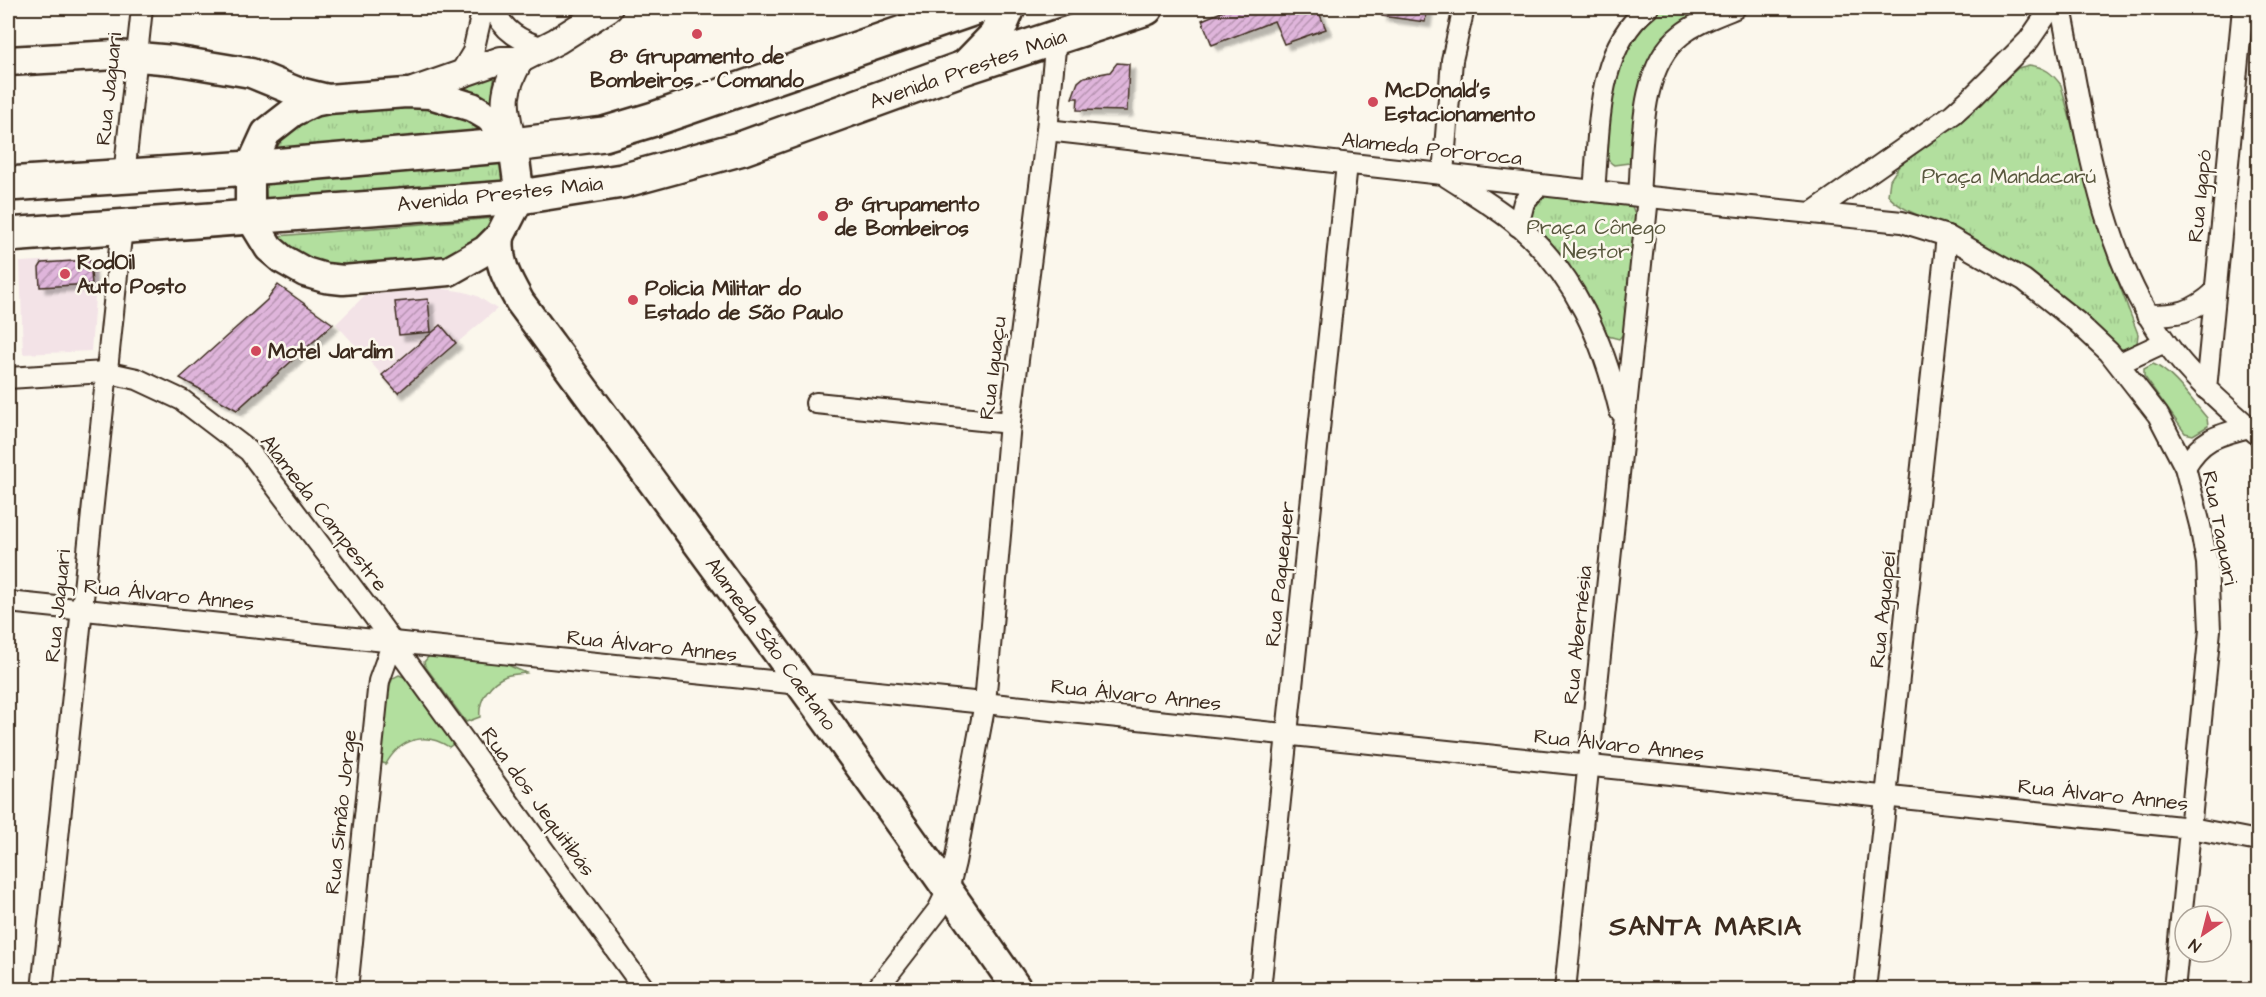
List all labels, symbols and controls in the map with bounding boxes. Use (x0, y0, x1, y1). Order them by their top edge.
street label: Avenida Prestes Maia (865, 22, 1071, 116)
marker: 8° Grupamento de Bombeiros - Comando (690, 27, 704, 41)
street label: Rua Jaguari (89, 31, 131, 147)
place label: 8° Grupamento de Bombeiros - Comando (590, 42, 804, 95)
place label: McDonald's Estacionamento (1385, 76, 1535, 129)
marker: McDonald's Estacionamento (1366, 95, 1380, 109)
street label: Alameda Pororoca (1340, 125, 1524, 173)
street label: Rua Igapó (2181, 148, 2221, 244)
park label: Praça Mandacarú (1922, 162, 2096, 191)
street label: Avenida Prestes Maia (396, 169, 605, 219)
place label: 8° Grupamento de Bombeiros (834, 190, 980, 243)
marker: 8° Grupamento de Bombeiros (816, 209, 830, 223)
park label: Praça Cônego Nestor (1526, 213, 1666, 266)
place label: RodOil Auto Posto (77, 248, 186, 301)
marker: RodOil Auto Posto (58, 267, 72, 281)
place label: Policia Militar do Estado de São Paulo (645, 274, 843, 327)
marker: Policia Militar do Estado de São Paulo (626, 293, 640, 307)
street label: Rua Iguaçu (972, 314, 1016, 422)
place label: Motel Jardim (268, 337, 393, 366)
marker: Motel Jardim (249, 344, 263, 358)
street label: Alameda Campestre (253, 428, 395, 598)
street label: Rua Taquari (2195, 469, 2245, 587)
street label: Rua Paquequer (1258, 499, 1302, 648)
street label: Rua Jaguari (38, 548, 80, 664)
street label: Rua Aguapeí (1862, 550, 1906, 670)
street label: Alameda São Caetano (698, 551, 844, 737)
street label: Rua Abernésia (1556, 564, 1600, 706)
street label: Rua Álvaro Annes (82, 572, 256, 618)
street label: Rua Álvaro Annes (565, 623, 739, 669)
street label: Rua Álvaro Annes (1049, 672, 1223, 718)
street label: Rua dos Jequitibás (474, 721, 602, 883)
street label: Rua Álvaro Annes (1532, 722, 1706, 768)
street label: Rua Simão Jorge (318, 728, 366, 896)
street label: Rua Álvaro Annes (2016, 772, 2190, 818)
north arrow (2173, 904, 2233, 964)
district label: SANTA MARIA (1608, 908, 1803, 946)
text: N (2185, 934, 2205, 957)

